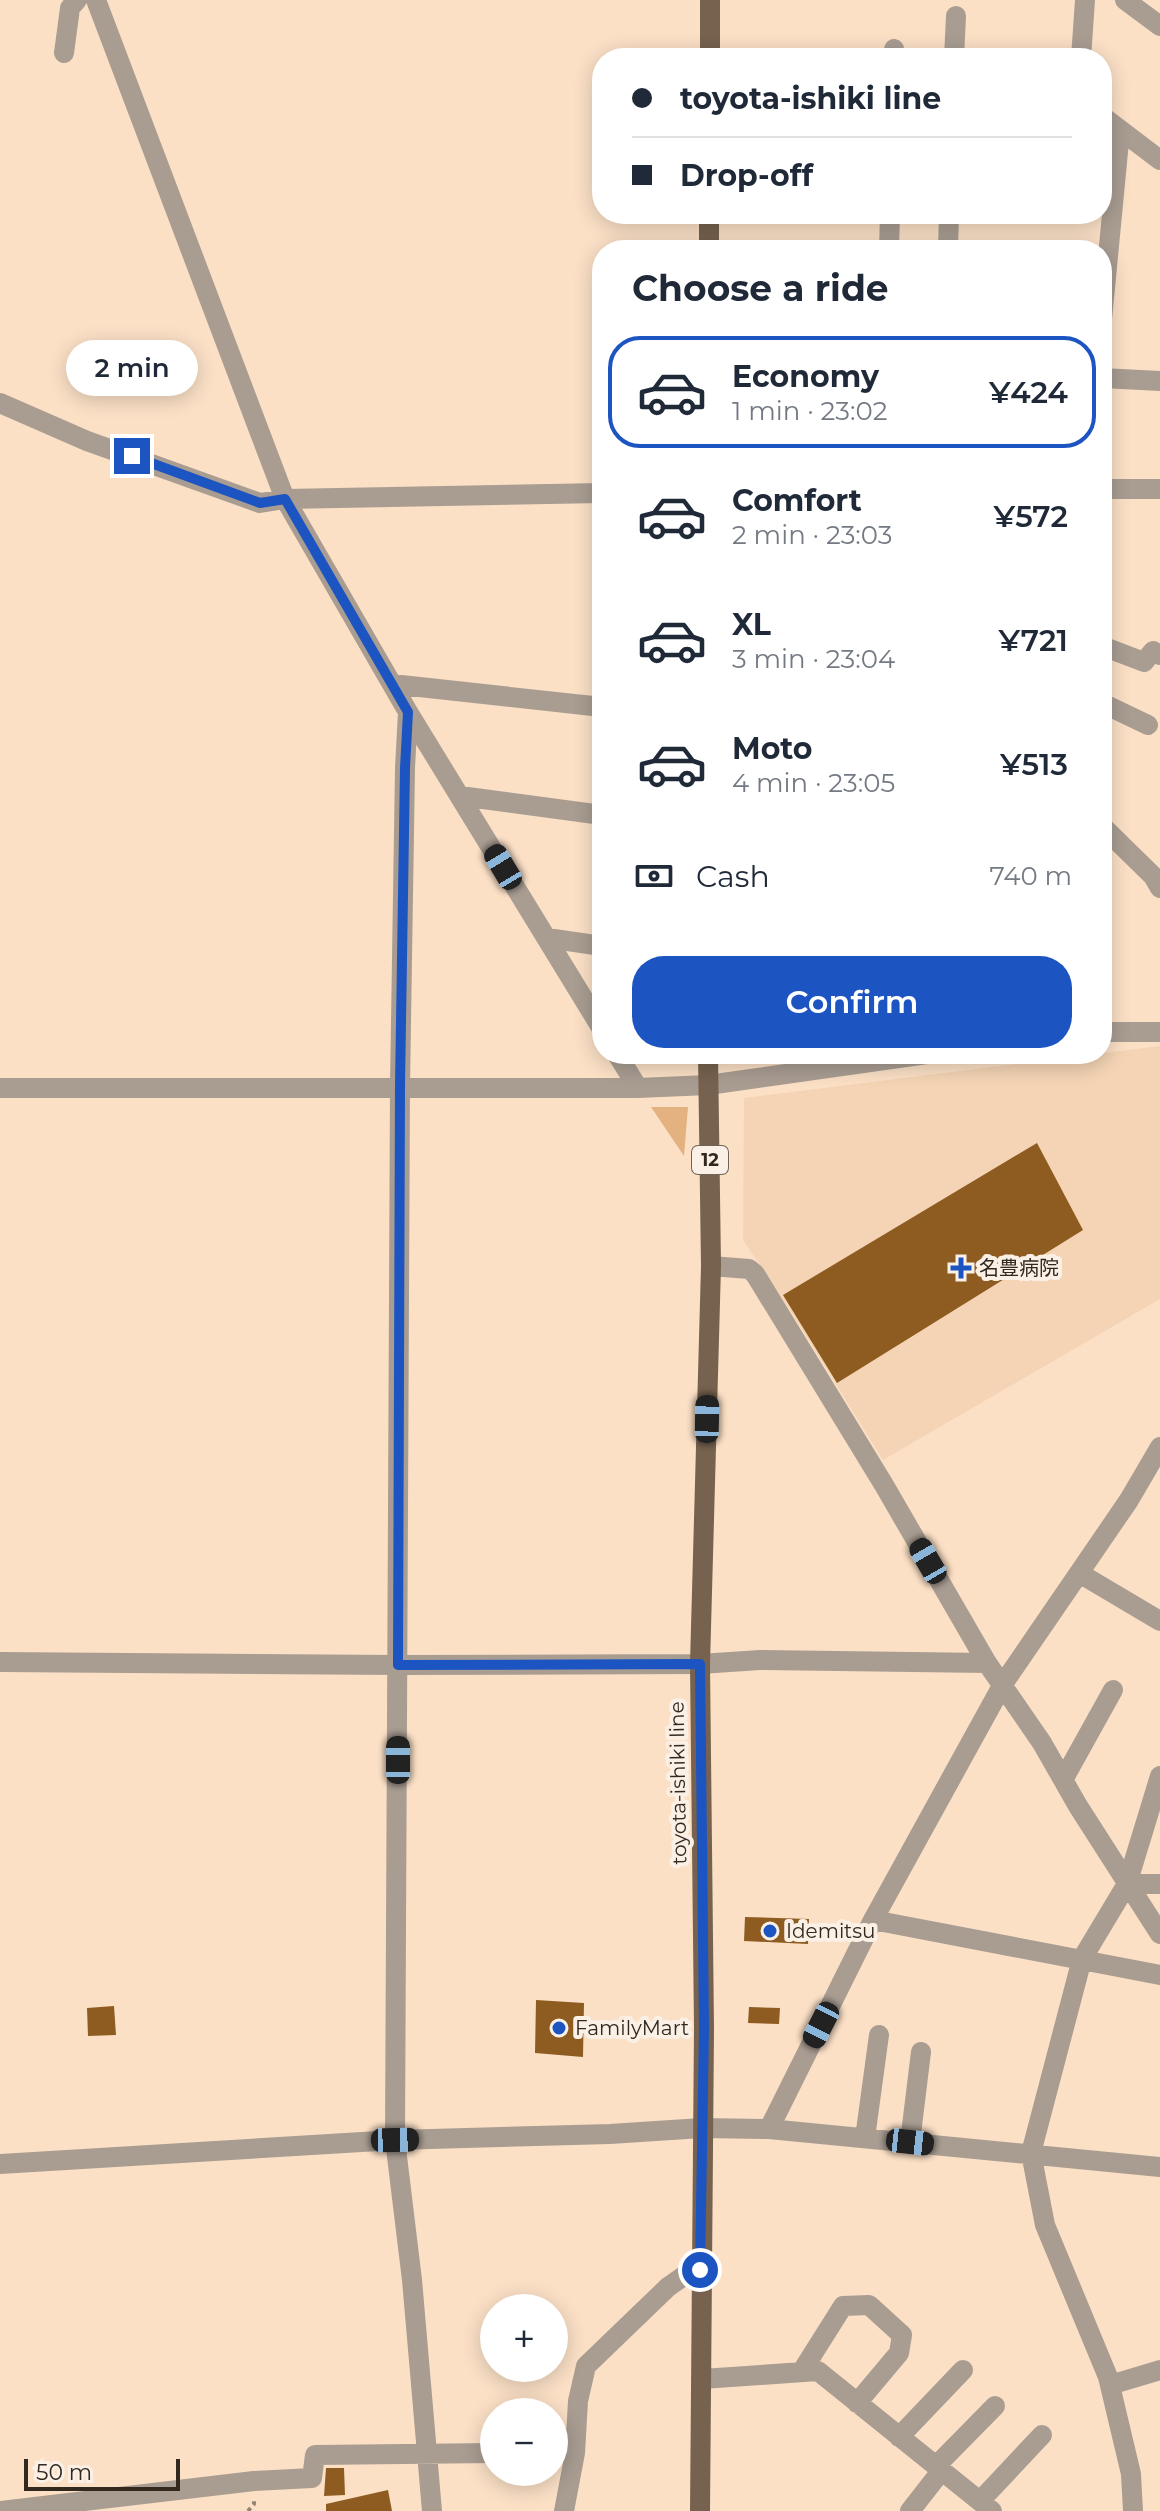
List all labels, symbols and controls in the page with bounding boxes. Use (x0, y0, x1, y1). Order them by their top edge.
text: toyota-ishiki line (680, 80, 941, 117)
text: Drop-off (680, 157, 813, 194)
text: Choose a ride (632, 266, 889, 310)
callout: 2 min (66, 340, 198, 396)
text: 2 min (94, 352, 170, 384)
icon: car (636, 356, 708, 428)
text: Economy (732, 358, 879, 395)
text: ¥424 (989, 374, 1068, 411)
text: 1 min · 23:02 (732, 395, 887, 427)
route end (114, 438, 150, 474)
icon: car (636, 480, 708, 552)
text: Comfort (732, 482, 862, 519)
text: ¥572 (994, 498, 1068, 535)
text: 2 min · 23:03 (732, 519, 892, 551)
icon: car (636, 604, 708, 676)
text: XL (732, 606, 771, 643)
text: ¥721 (998, 622, 1068, 659)
text: 3 min · 23:04 (732, 643, 895, 675)
icon: car (636, 728, 708, 800)
text: Moto (732, 730, 813, 767)
text: ¥513 (1000, 746, 1068, 783)
text: 4 min · 23:05 (732, 767, 895, 799)
car (480, 840, 526, 894)
icon: cash (632, 854, 676, 898)
text: Cash (696, 858, 770, 895)
text: 740 m (990, 860, 1072, 892)
button: Confirm (632, 956, 1072, 1048)
road number: 12 (692, 1146, 728, 1174)
place label: 名豊病院 (979, 1256, 1059, 1280)
marker: 名豊病院 (950, 1257, 972, 1279)
car (695, 1395, 719, 1443)
car (906, 1534, 950, 1588)
street label: toyota-ishiki line (665, 1701, 691, 1865)
car (386, 1736, 410, 1784)
place label: Idemitsu (786, 1919, 875, 1943)
marker: Idemitsu (761, 1922, 779, 1940)
car (799, 1998, 843, 2052)
place label: FamilyMart (575, 2016, 689, 2040)
marker: FamilyMart (550, 2019, 568, 2037)
car (371, 2128, 419, 2152)
car (885, 2128, 935, 2156)
route start (682, 2252, 718, 2288)
map controls (480, 2294, 568, 2486)
button: + (480, 2294, 568, 2382)
button: − (480, 2398, 568, 2486)
scale bar (24, 2455, 180, 2491)
text: 50 m (36, 2459, 92, 2486)

